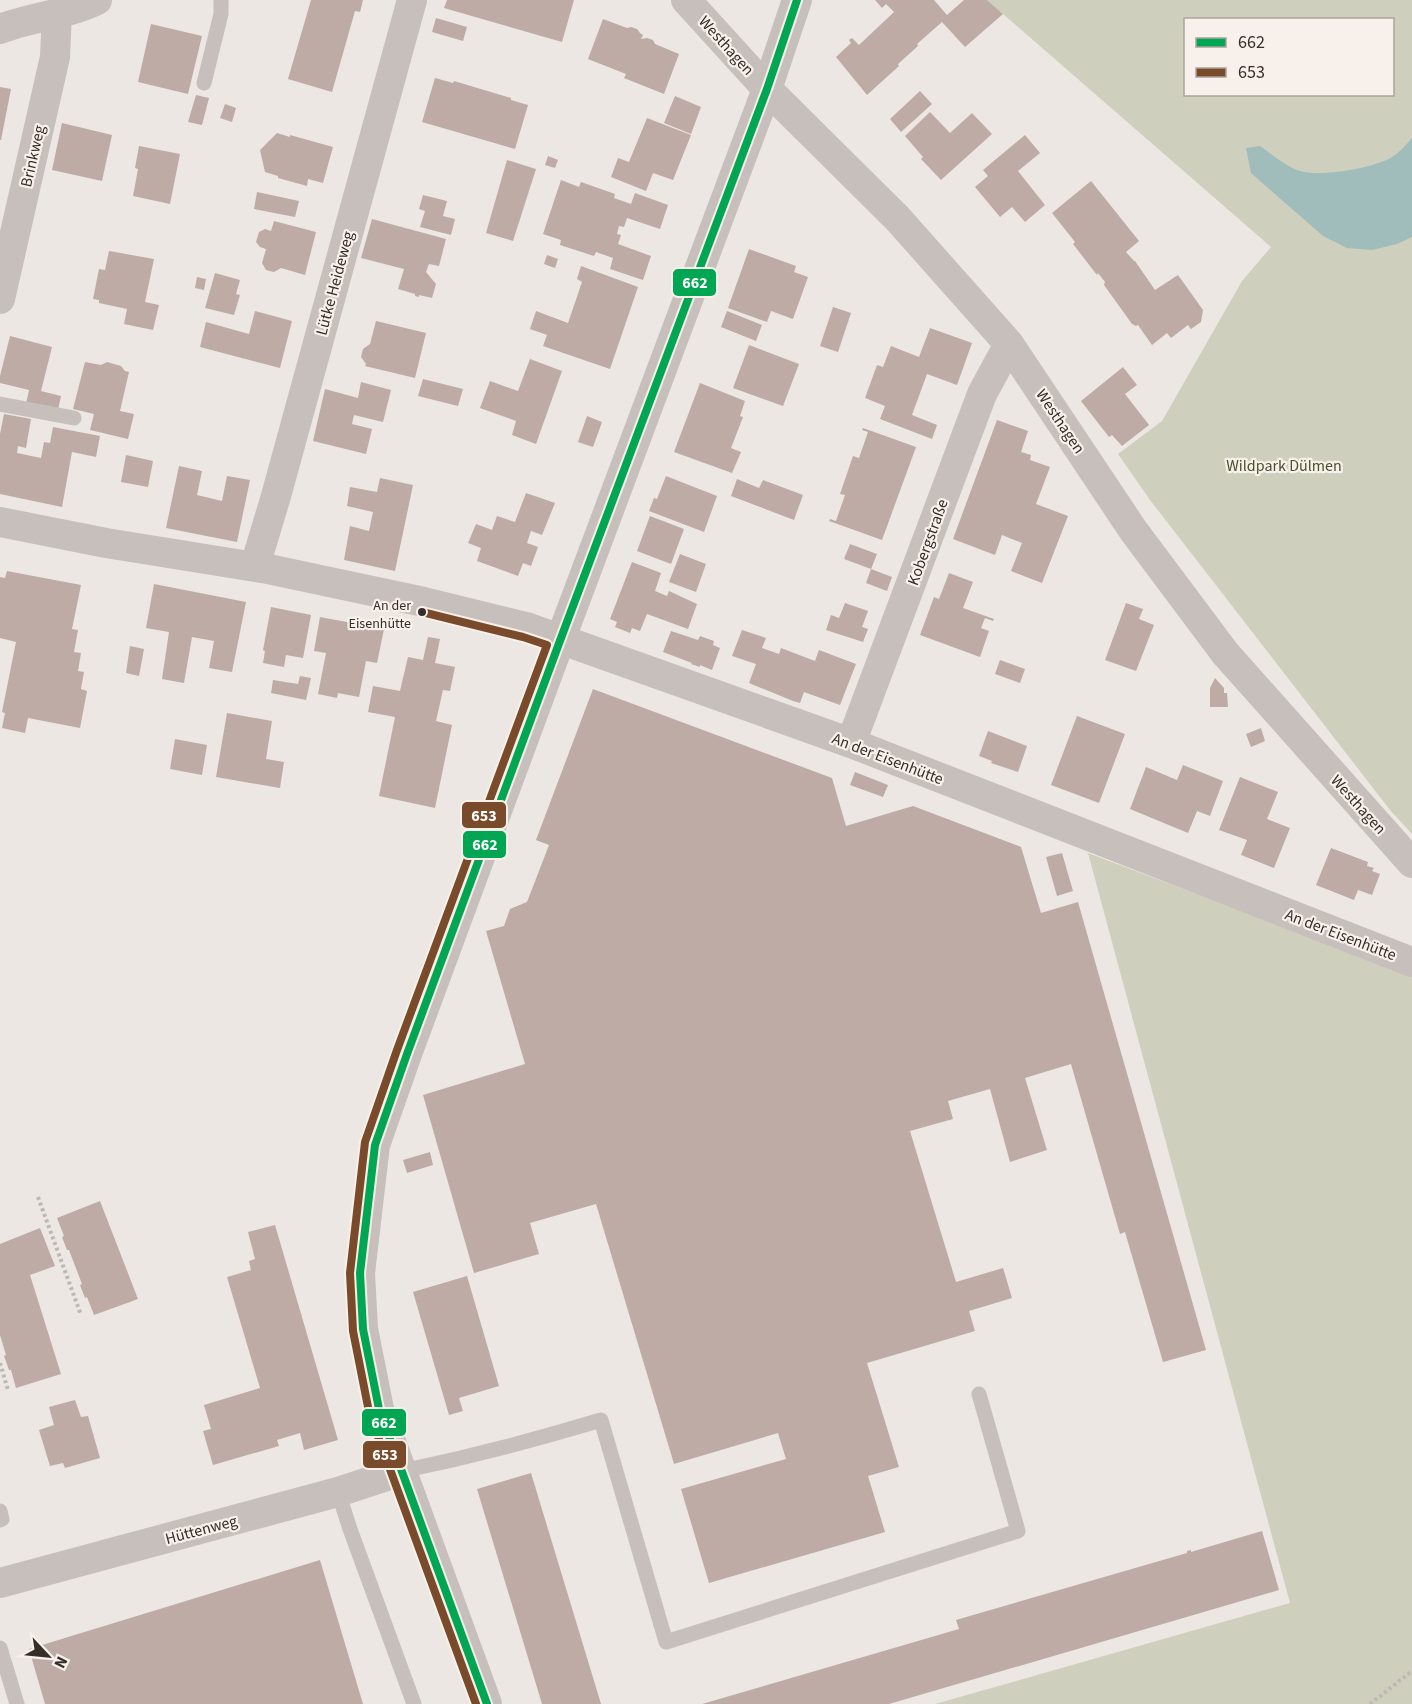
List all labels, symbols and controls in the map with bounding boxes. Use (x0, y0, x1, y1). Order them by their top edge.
street label: Westhagen (693, 11, 759, 80)
legend (1184, 18, 1394, 96)
text: 662 (1238, 30, 1265, 55)
text: 653 (1238, 60, 1265, 85)
street label: Brinkweg (15, 123, 51, 189)
street label: Lütke Heideweg (310, 229, 359, 338)
line badge: 662 (672, 268, 717, 297)
text: 662 (682, 272, 708, 294)
street label: Westhagen (1030, 385, 1090, 458)
park label: Wildpark Dülmen (1226, 455, 1342, 477)
street label: Kobergstraße (902, 496, 954, 589)
place label: An der Eisenhütte (349, 596, 411, 634)
marker: An der Eisenhütte (416, 606, 428, 618)
street label: An der Eisenhütte (829, 728, 947, 790)
street label: Westhagen (1325, 770, 1391, 839)
line badge: 653 (461, 801, 507, 829)
text: 653 (471, 805, 497, 827)
line badge: 662 (462, 830, 507, 859)
text: 662 (472, 834, 498, 856)
street label: An der Eisenhütte (1282, 904, 1400, 966)
line badge: 662 (361, 1408, 407, 1437)
text: 662 (371, 1412, 397, 1434)
line badge: 653 (362, 1440, 407, 1469)
text: 653 (372, 1444, 398, 1466)
street label: Hüttenweg (163, 1510, 240, 1550)
north arrow (18, 1626, 78, 1686)
text: N (48, 1653, 73, 1672)

